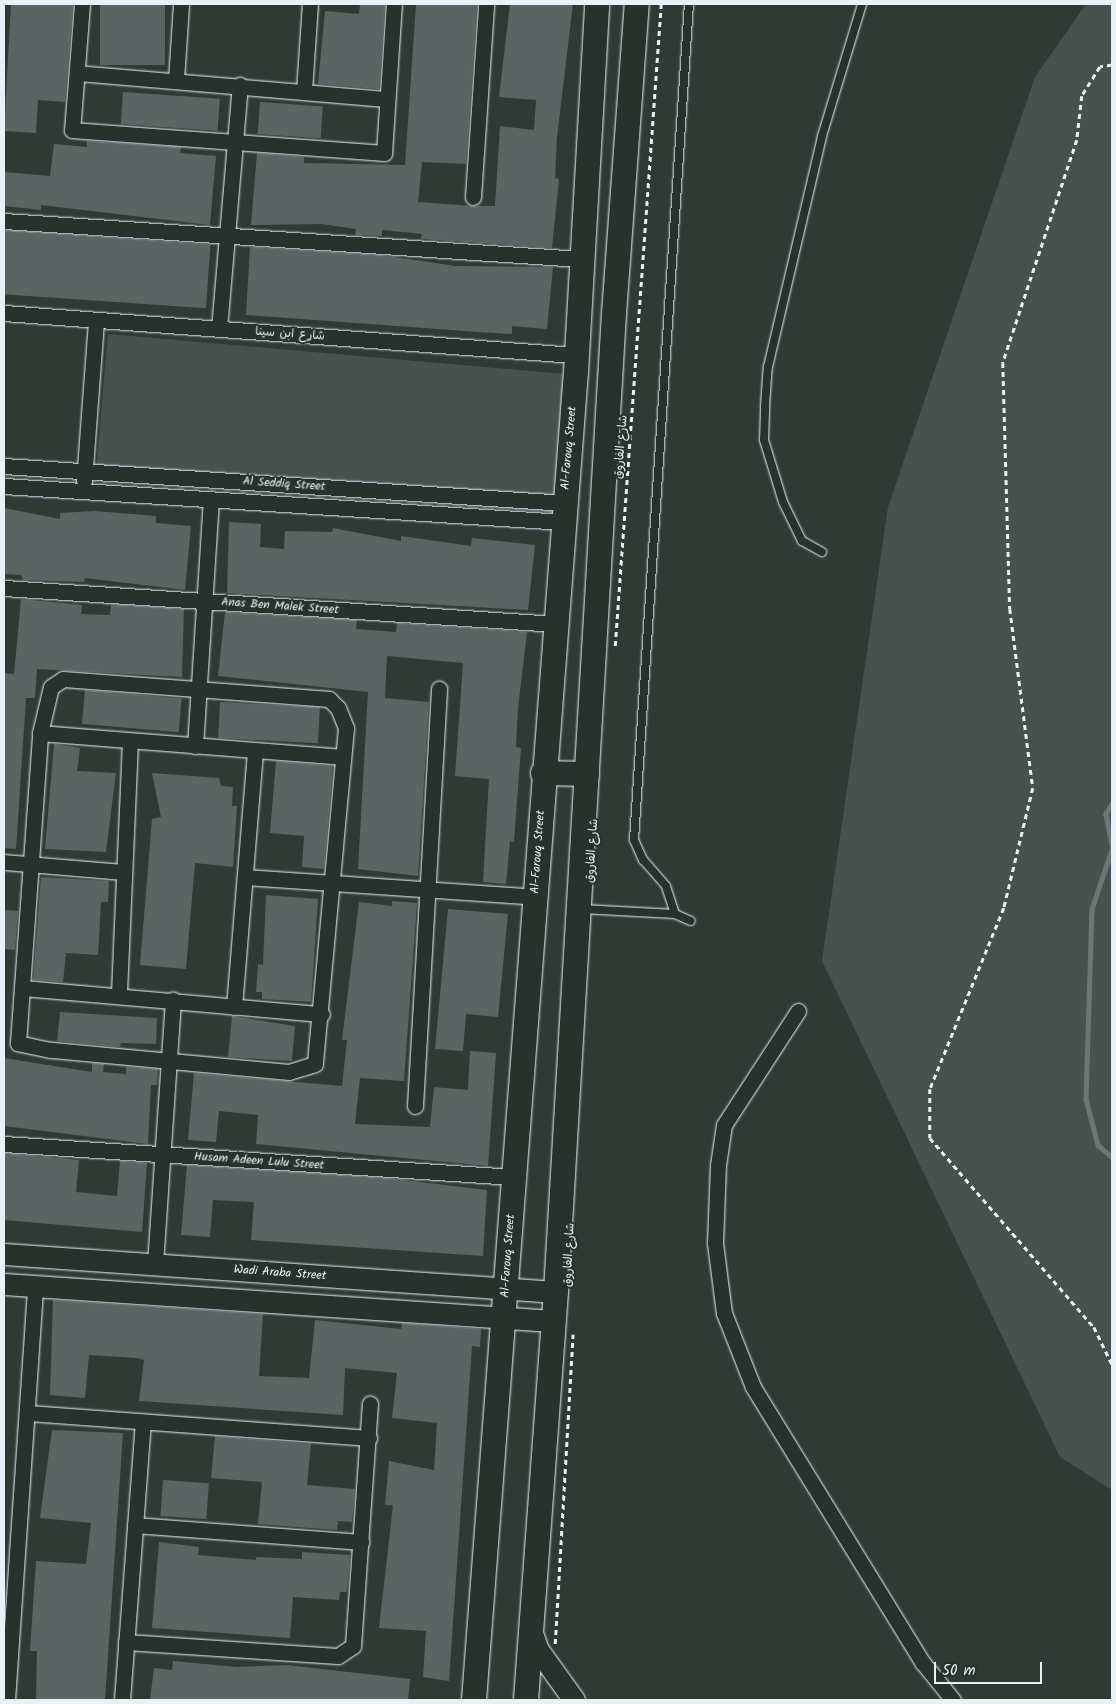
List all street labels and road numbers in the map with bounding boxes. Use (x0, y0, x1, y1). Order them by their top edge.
street label: شارع ابن سينا (255, 324, 325, 344)
street label: Al-Farouq Street (558, 406, 580, 490)
street label: شارع الفاروق (611, 414, 631, 480)
street label: Al Seddiq Street (242, 474, 326, 494)
street label: Anas Ben Malek Street (221, 595, 339, 617)
street label: Al-Farouq Street (528, 810, 548, 894)
street label: شارع الفاروق (583, 818, 601, 884)
street label: Husam Adeen Lulu Street (193, 1149, 325, 1173)
street label: Al-Farouq Street (498, 1214, 518, 1298)
street label: شارع الفاروق (560, 1222, 578, 1288)
street label: Wadi Araba Street (233, 1263, 327, 1283)

